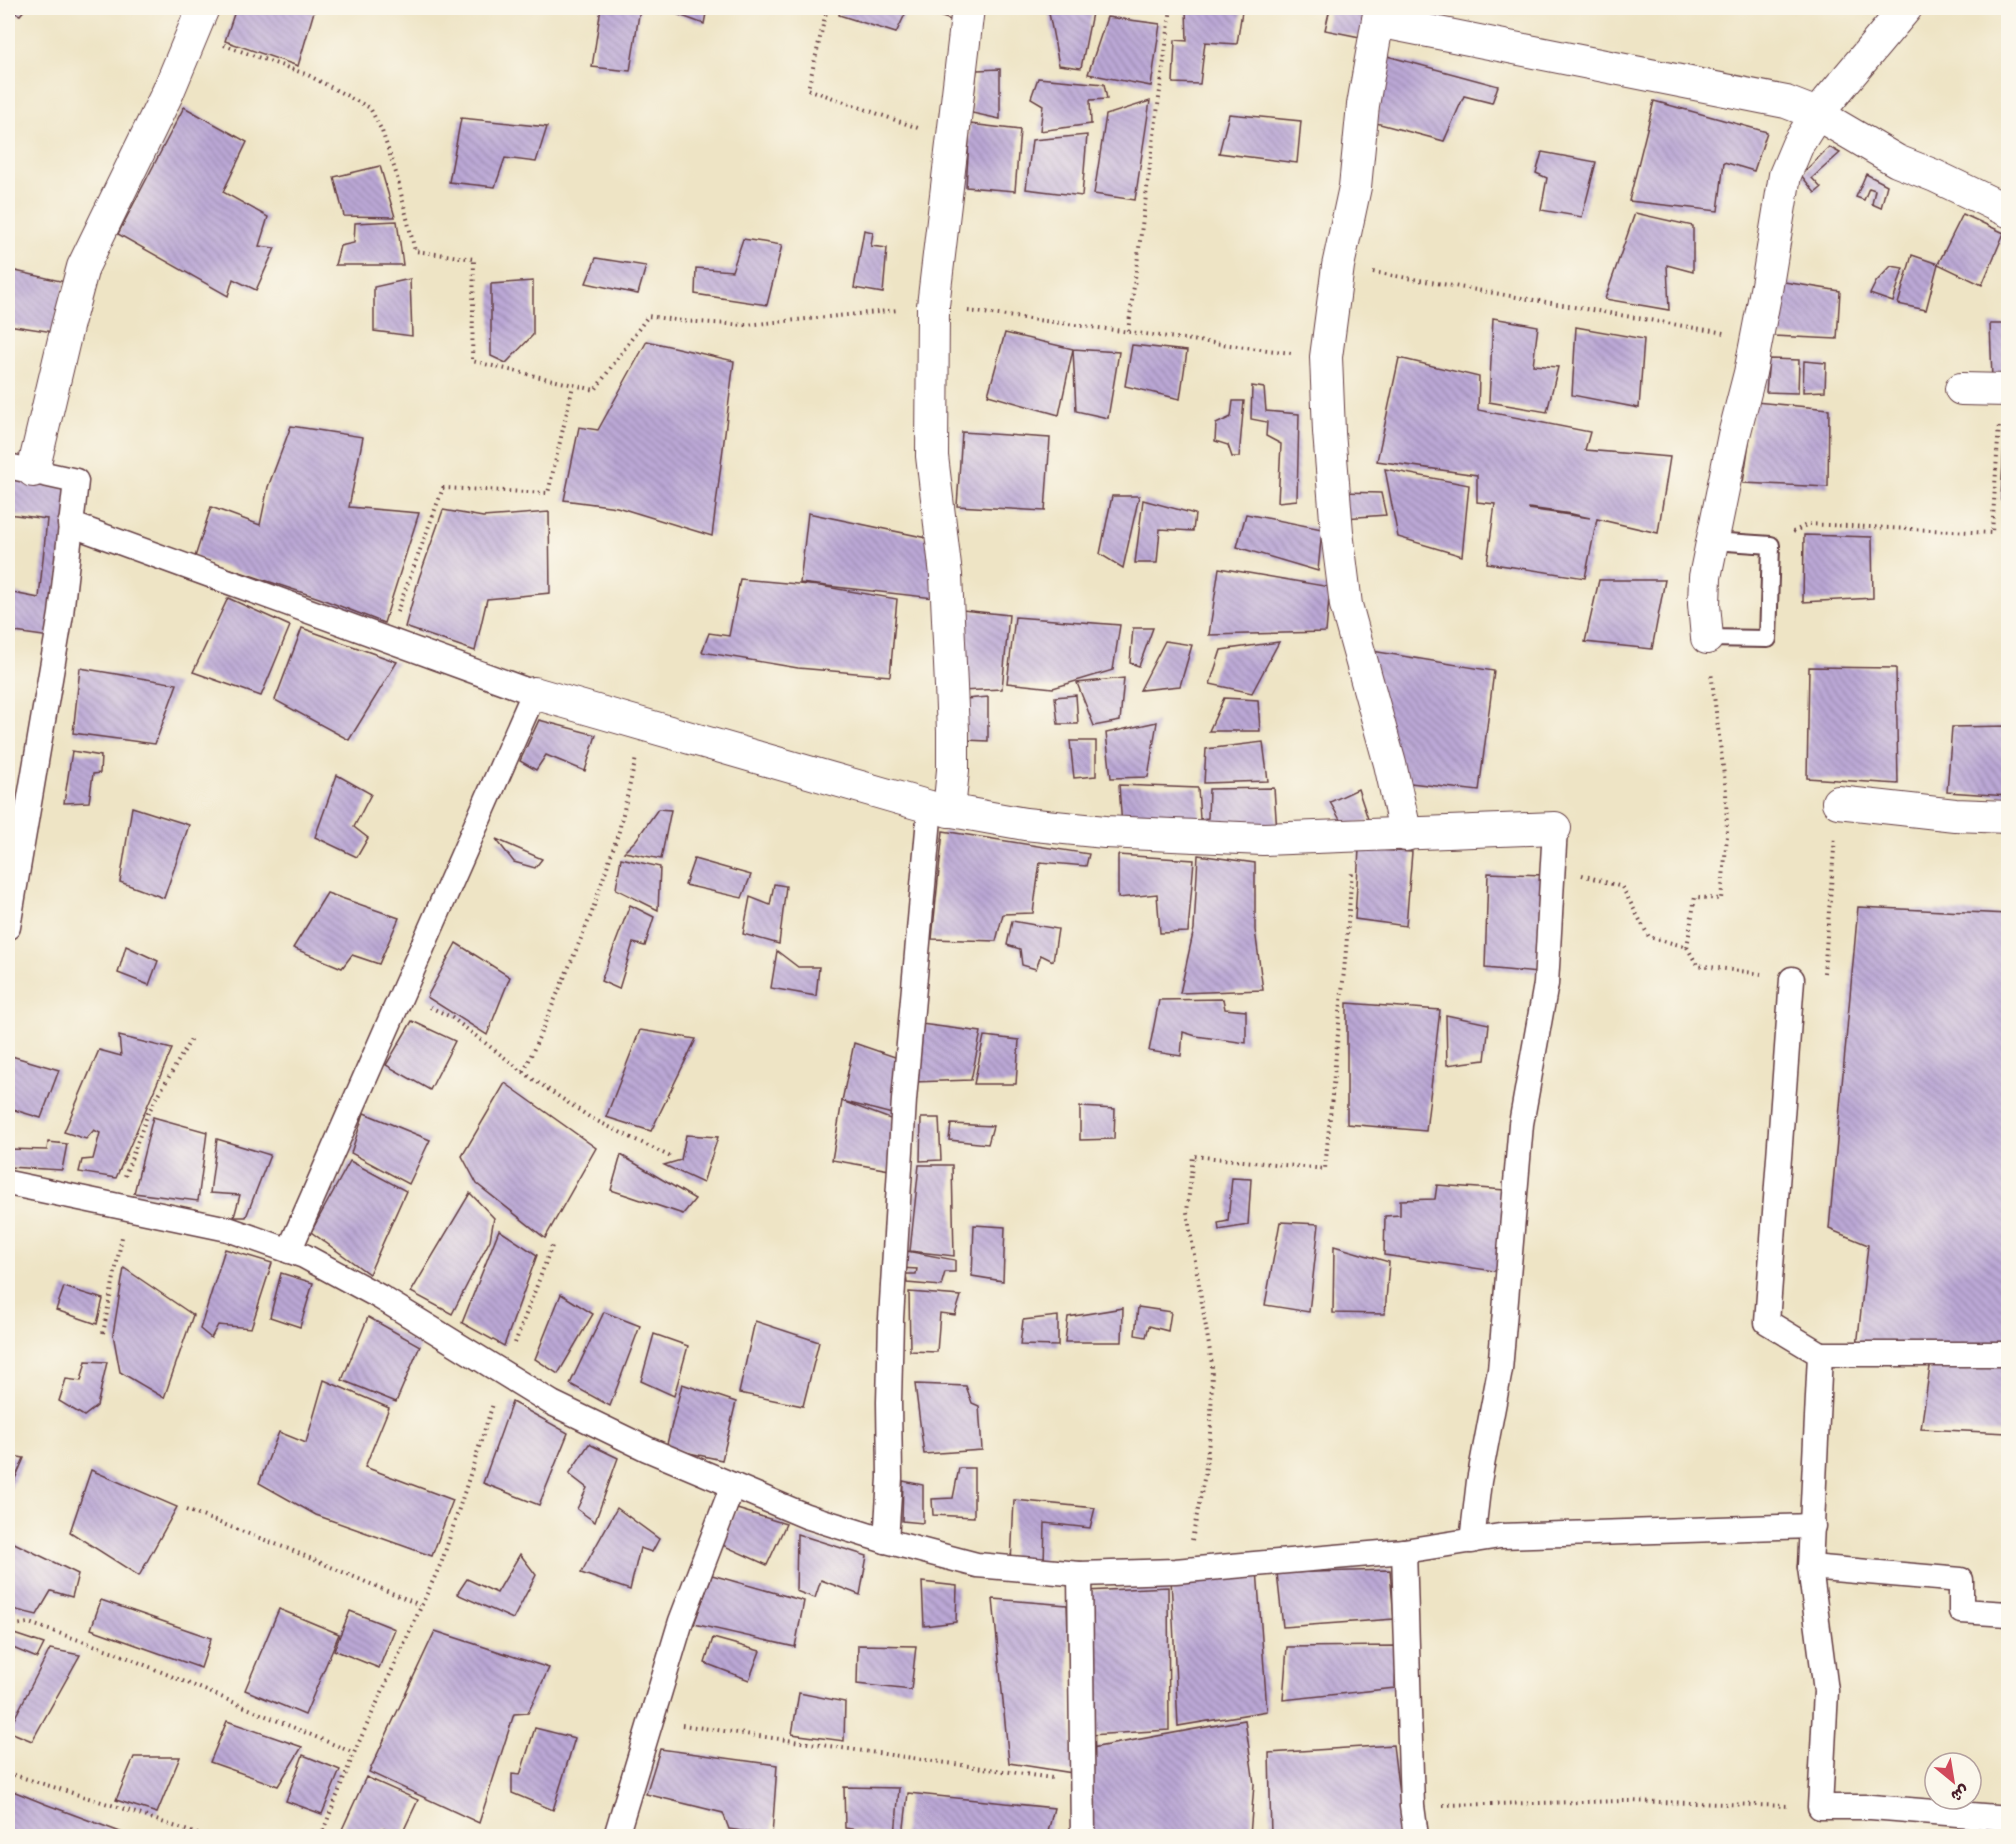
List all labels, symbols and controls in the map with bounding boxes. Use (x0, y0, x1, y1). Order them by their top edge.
north arrow (1923, 1751, 1983, 1811)
text: ش (1946, 1777, 1974, 1808)

